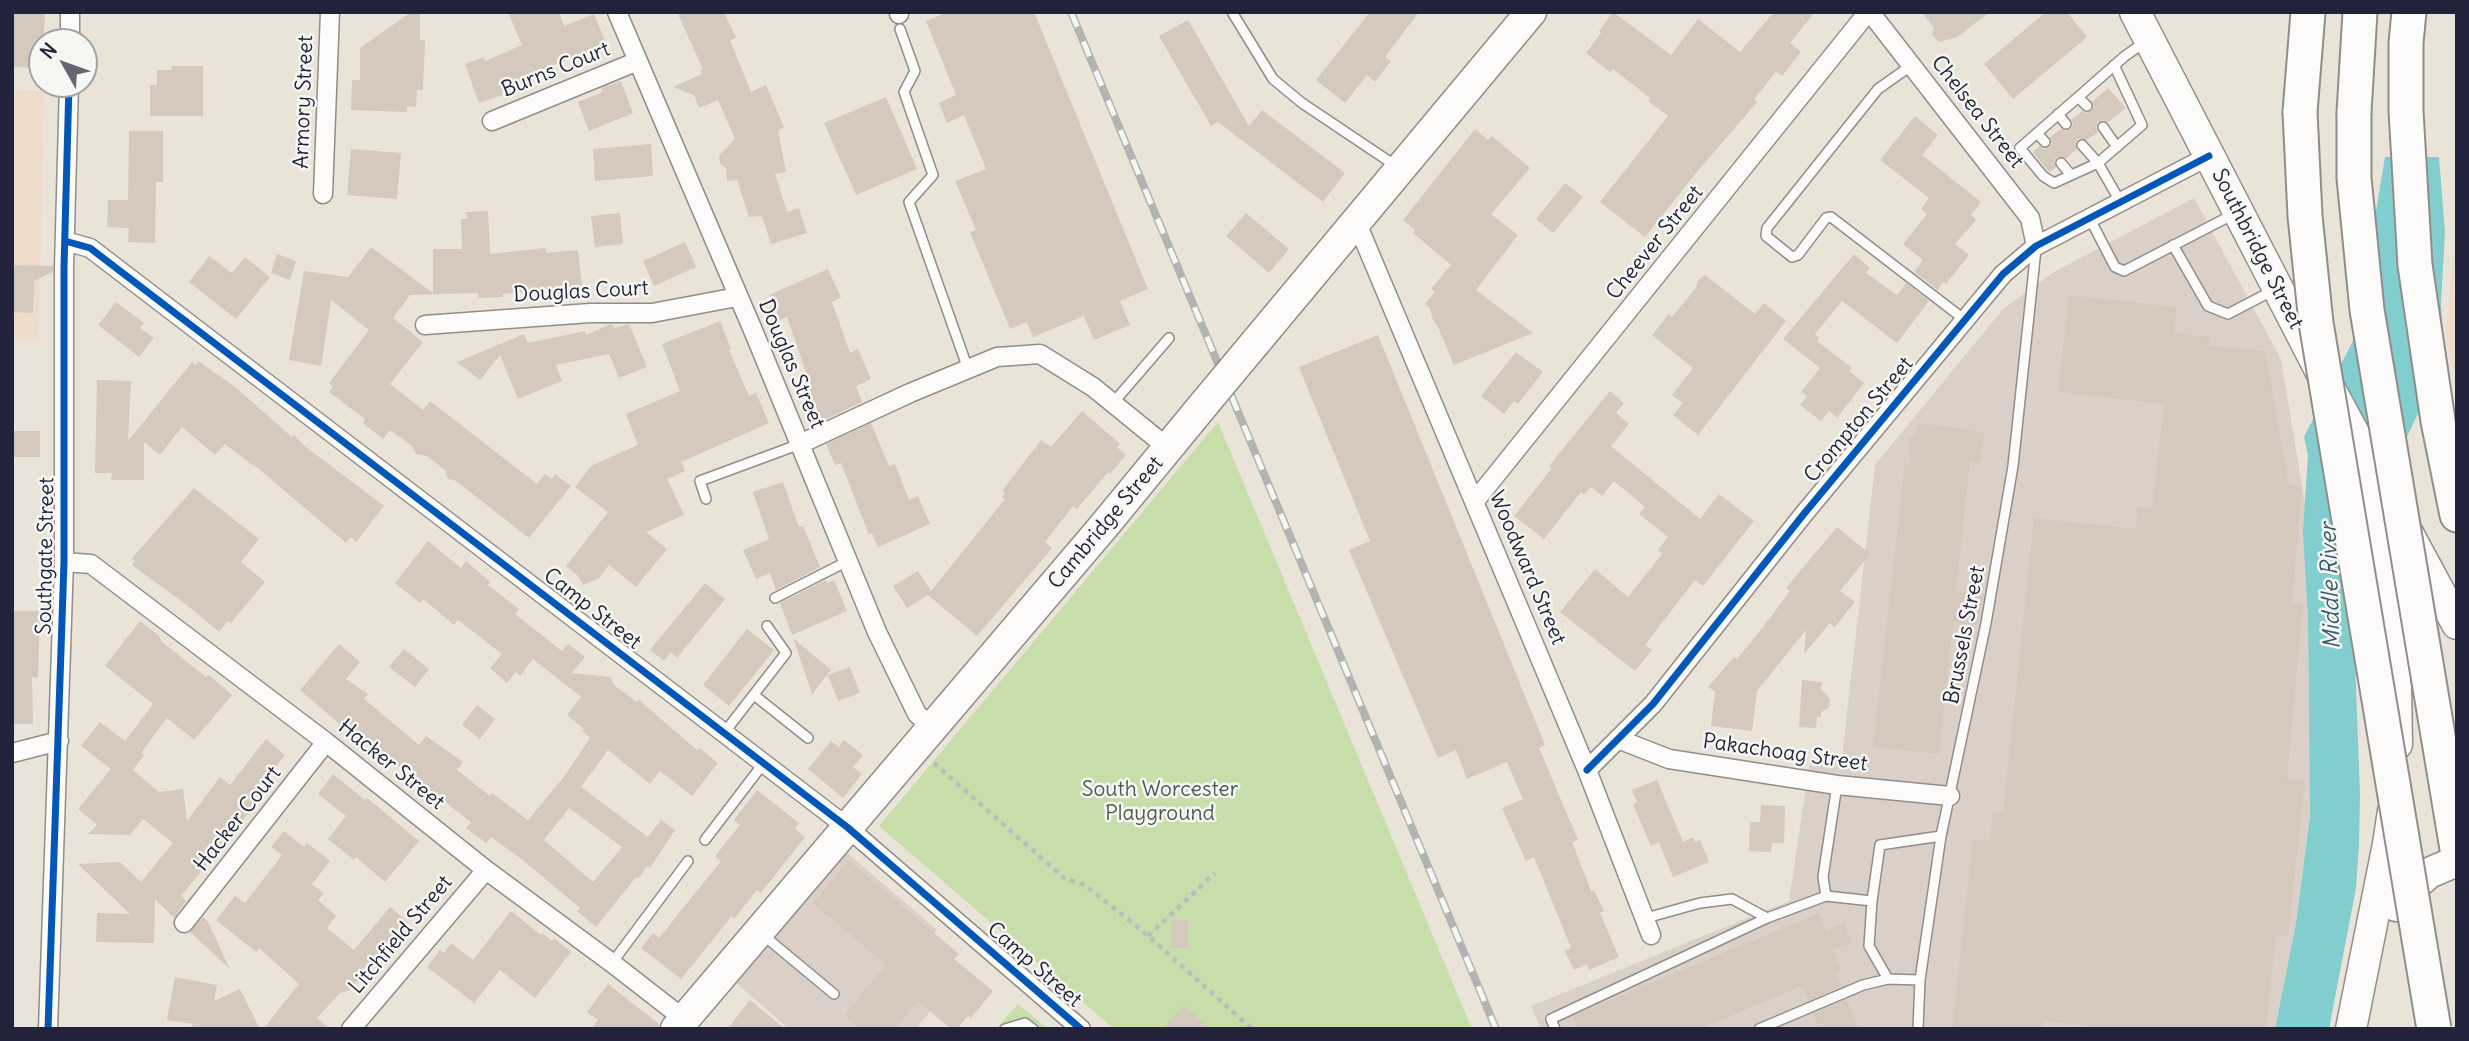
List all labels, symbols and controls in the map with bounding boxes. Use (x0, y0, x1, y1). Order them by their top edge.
north arrow (28, 28, 98, 98)
street label: Armory Street (289, 35, 319, 169)
street label: Burns Court (498, 37, 614, 103)
text: N (35, 38, 62, 64)
street label: Chelsea Street (1925, 51, 2029, 173)
street label: Southbridge Street (2206, 165, 2308, 333)
street label: Cheever Street (1601, 181, 1709, 305)
street label: Douglas Court (513, 276, 649, 308)
street label: Douglas Street (752, 296, 830, 432)
street label: Crompton Street (1799, 352, 1919, 488)
street label: Cambridge Street (1043, 452, 1169, 594)
street label: Southgate Street (32, 477, 60, 635)
street label: Woodward Street (1483, 487, 1571, 649)
water label: Middle River (2315, 522, 2347, 650)
street label: Camp Street (538, 563, 646, 655)
street label: Brussels Street (1939, 564, 1991, 706)
street label: Hacker Street (333, 715, 449, 815)
street label: Pakachoag Street (1701, 729, 1869, 777)
street label: Hacker Court (189, 761, 287, 877)
park label: South Worcester Playground (1082, 777, 1238, 827)
street label: Litchfield Street (344, 871, 458, 999)
street label: Camp Street (982, 917, 1086, 1013)

